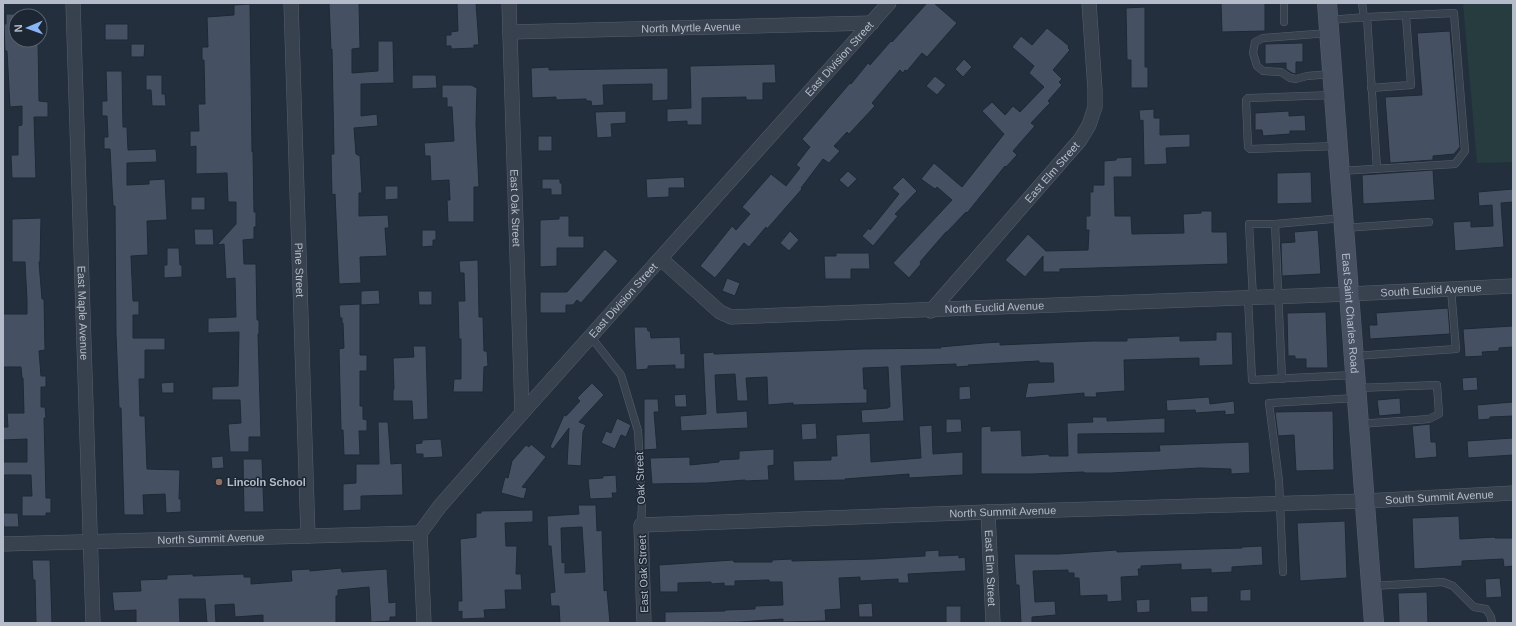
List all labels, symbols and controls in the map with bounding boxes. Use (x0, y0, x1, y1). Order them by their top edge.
north arrow (8, 8, 48, 48)
street label: East Division Street (802, 19, 876, 99)
street label: North Myrtle Avenue (641, 20, 741, 35)
text: N (12, 24, 24, 33)
street label: East Elm Street (1022, 139, 1082, 205)
street label: East Oak Street (508, 169, 523, 247)
street label: Pine Street (293, 242, 306, 297)
street label: East Saint Charles Road (1340, 253, 1361, 374)
street label: East Division Street (586, 260, 659, 340)
street label: East Maple Avenue (75, 265, 91, 360)
street label: South Euclid Avenue (1380, 282, 1482, 298)
street label: North Euclid Avenue (944, 299, 1044, 315)
street label: Oak Street (633, 452, 647, 504)
place label: Lincoln School (227, 476, 306, 488)
marker: Lincoln School (214, 477, 224, 487)
street label: South Summit Avenue (1385, 488, 1494, 506)
street label: North Summit Avenue (949, 504, 1056, 519)
street label: East Elm Street (983, 529, 998, 606)
street label: North Summit Avenue (157, 531, 265, 546)
street label: East Oak Street (636, 535, 650, 613)

